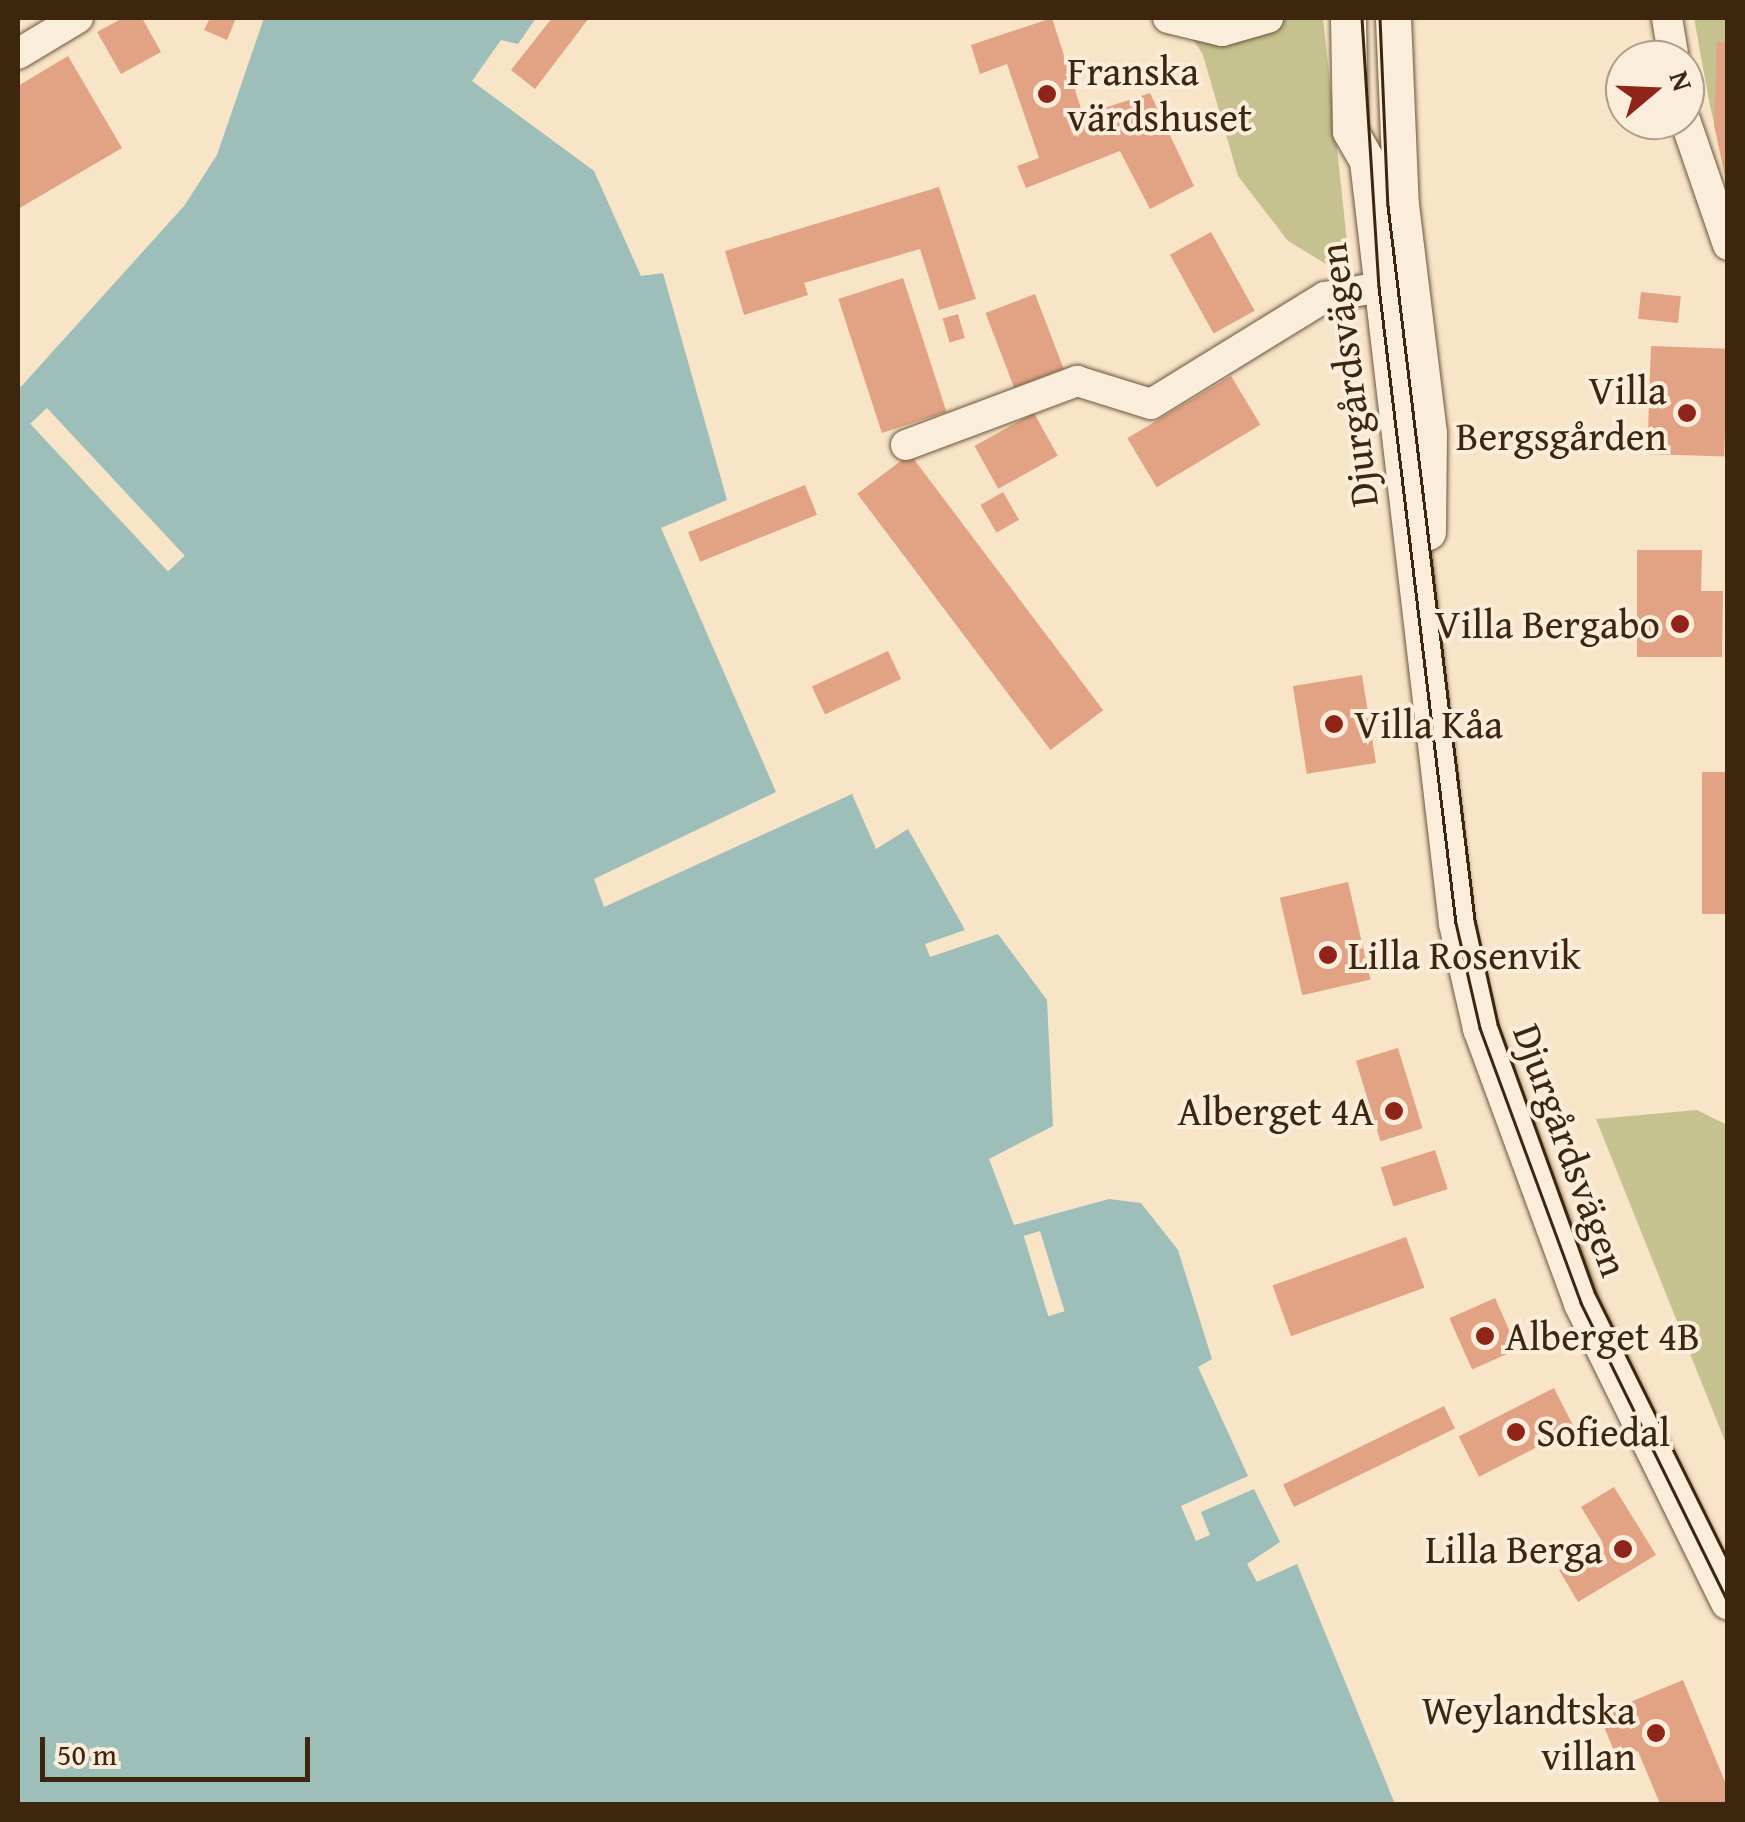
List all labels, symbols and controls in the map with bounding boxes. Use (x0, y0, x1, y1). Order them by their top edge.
north arrow (1605, 40, 1705, 140)
place label: Franska värdshuset (1067, 47, 1252, 141)
text: N (1660, 65, 1704, 96)
marker: Franska värdshuset (1036, 83, 1058, 105)
street label: Djurgårdsvägen (1308, 240, 1388, 510)
place label: Villa Bergsgården (1456, 366, 1667, 460)
marker: Villa Bergsgården (1676, 402, 1698, 424)
place label: Villa Bergabo (1435, 600, 1660, 648)
marker: Villa Bergabo (1669, 613, 1691, 635)
place label: Villa Kåa (1354, 700, 1503, 748)
marker: Villa Kåa (1323, 713, 1345, 735)
place label: Lilla Rosenvik (1348, 931, 1581, 979)
marker: Lilla Rosenvik (1317, 944, 1339, 966)
street label: Djurgårdsvägen (1503, 1017, 1639, 1283)
place label: Alberget 4A (1177, 1087, 1374, 1135)
marker: Alberget 4A (1383, 1100, 1405, 1122)
place label: Alberget 4B (1505, 1312, 1700, 1360)
marker: Alberget 4B (1474, 1325, 1496, 1347)
place label: Sofiedal (1536, 1408, 1670, 1456)
marker: Sofiedal (1505, 1421, 1527, 1443)
place label: Lilla Berga (1425, 1525, 1603, 1573)
marker: Lilla Berga (1612, 1538, 1634, 1560)
place label: Weylandtska villan (1422, 1686, 1636, 1780)
scale bar (45, 1717, 315, 1779)
marker: Weylandtska villan (1645, 1722, 1667, 1744)
text: 50 m (57, 1732, 117, 1776)

